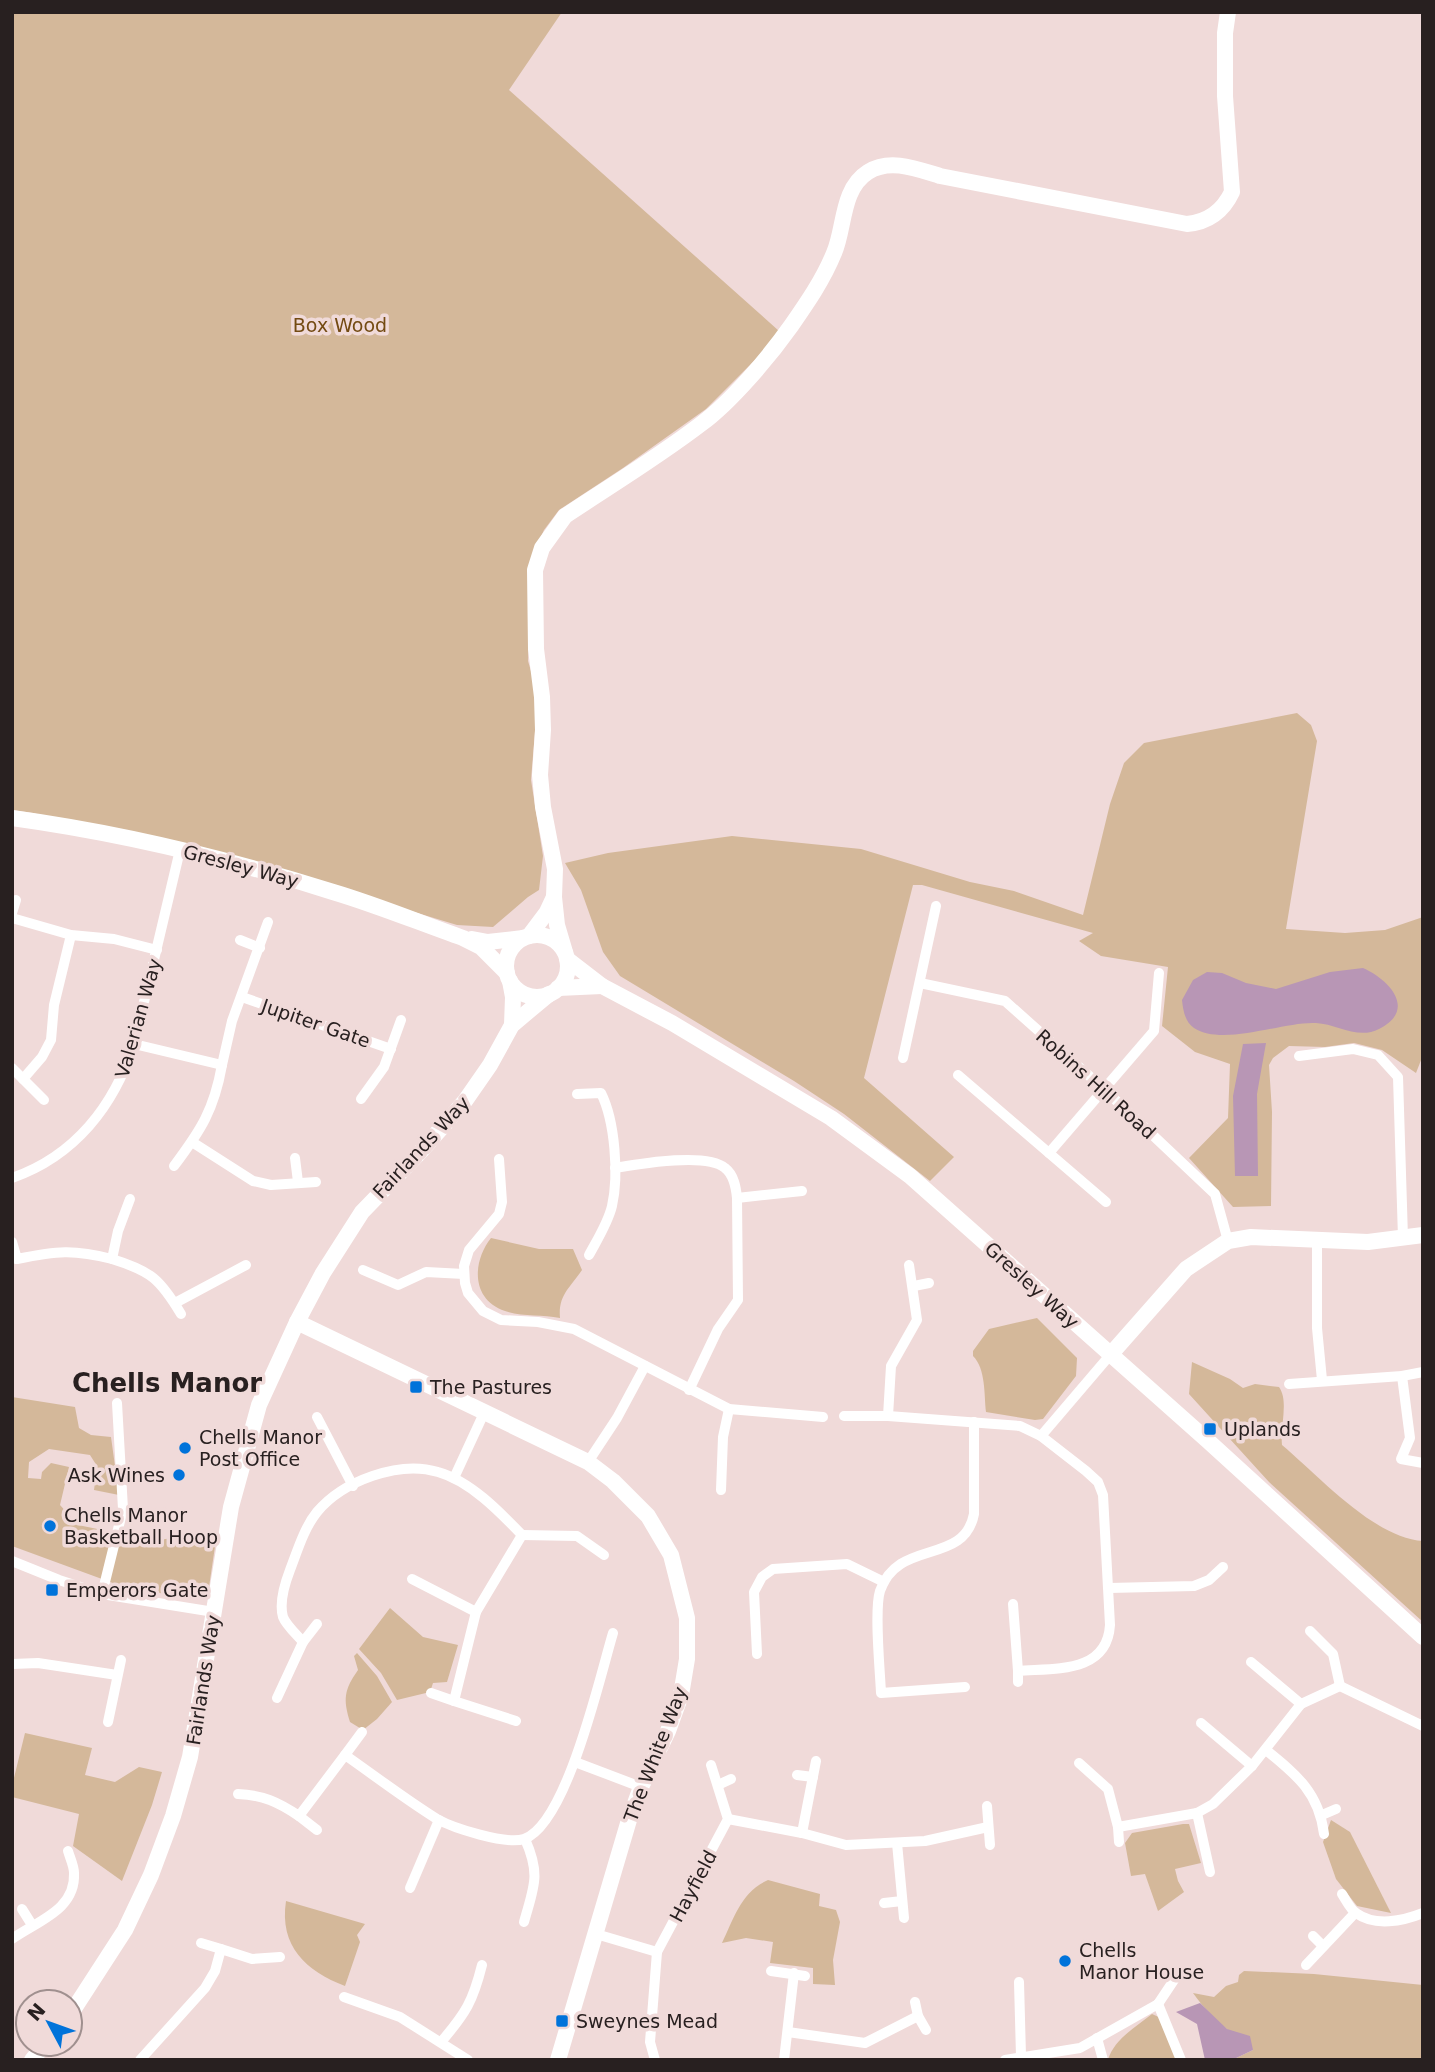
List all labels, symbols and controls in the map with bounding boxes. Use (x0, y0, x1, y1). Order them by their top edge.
park label: Box Wood (293, 314, 387, 336)
street label: Gresley Way (181, 840, 301, 892)
street label: Valerian Way (110, 956, 166, 1080)
street label: Jupiter Gate (258, 994, 373, 1052)
street label: Robins Hill Road (1032, 1025, 1160, 1143)
street label: Fairlands Way (368, 1091, 474, 1203)
street label: Gresley Way (981, 1237, 1083, 1333)
district label: Chells Manor (72, 1368, 262, 1398)
place label: The Pastures (429, 1376, 552, 1398)
marker: The Pastures (408, 1379, 424, 1395)
place label: Uplands (1224, 1418, 1301, 1440)
marker: Uplands (1202, 1421, 1218, 1437)
place label: Chells Manor Post Office (199, 1426, 322, 1470)
marker: Chells Manor Post Office (177, 1440, 193, 1456)
place label: Ask Wines (68, 1464, 165, 1486)
marker: Ask Wines (171, 1467, 187, 1483)
place label: Chells Manor Basketball Hoop (64, 1504, 218, 1548)
marker: Chells Manor Basketball Hoop (42, 1518, 58, 1534)
place label: Emperors Gate (66, 1579, 209, 1601)
marker: Emperors Gate (44, 1582, 60, 1598)
street label: Fairlands Way (182, 1613, 224, 1747)
street label: The White Way (619, 1683, 691, 1826)
street label: Hayfield (665, 1846, 721, 1926)
place label: Chells Manor House (1079, 1939, 1204, 1983)
marker: Chells Manor House (1057, 1953, 1073, 1969)
north arrow (14, 1988, 84, 2058)
text: N (23, 1999, 50, 2025)
place label: Sweynes Mead (576, 2010, 718, 2032)
marker: Sweynes Mead (554, 2013, 570, 2029)

